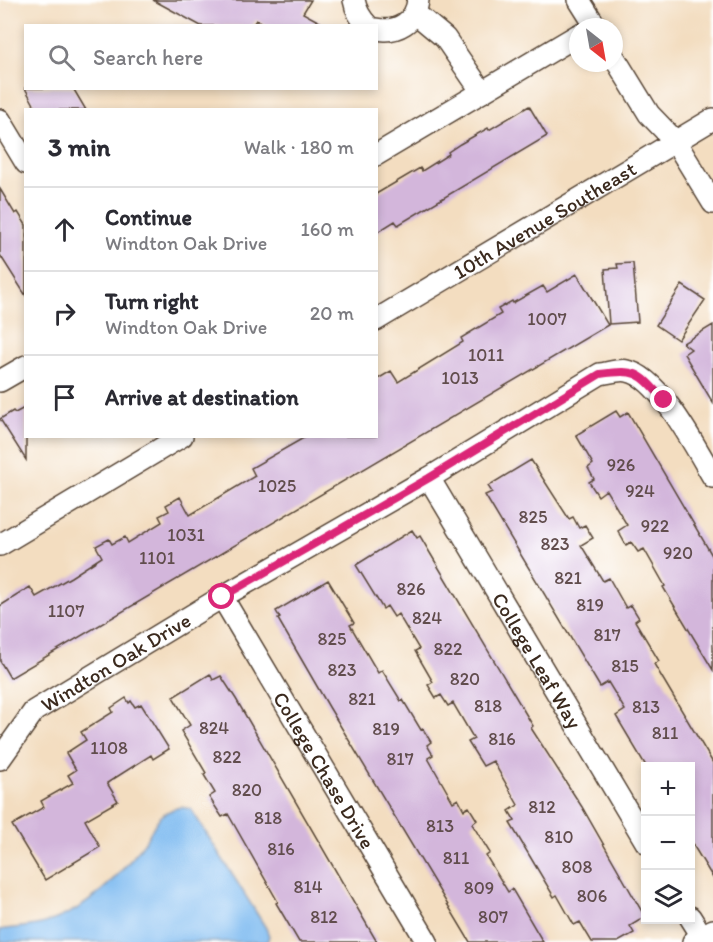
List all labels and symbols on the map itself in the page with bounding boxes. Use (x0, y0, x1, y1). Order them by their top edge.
north arrow (569, 18, 623, 72)
street label: 10th Avenue Southeast (448, 155, 640, 284)
house number: 1007 (527, 308, 567, 330)
house number: 1011 (468, 344, 504, 366)
house number: 1013 (441, 367, 479, 389)
route end (650, 386, 676, 412)
house number: 926 (607, 454, 635, 476)
house number: 1025 (258, 475, 296, 497)
house number: 924 (625, 480, 655, 502)
house number: 825 (519, 506, 547, 528)
house number: 922 (641, 515, 670, 537)
house number: 1031 (167, 524, 205, 546)
house number: 823 (540, 533, 570, 555)
house number: 920 (663, 542, 693, 564)
house number: 1101 (139, 547, 175, 569)
house number: 821 (554, 567, 582, 589)
house number: 826 (397, 578, 425, 600)
route start (208, 583, 234, 609)
street label: College Leaf Way (487, 587, 588, 733)
house number: 819 (576, 594, 604, 616)
house number: 1107 (48, 600, 84, 622)
street label: Windton Oak Drive (36, 607, 195, 717)
house number: 824 (412, 607, 442, 629)
house number: 817 (593, 624, 621, 646)
house number: 825 (318, 628, 346, 650)
house number: 822 (434, 638, 463, 660)
house number: 815 (611, 655, 639, 677)
house number: 823 (327, 659, 357, 681)
house number: 820 (450, 668, 480, 690)
street label: College Chase Drive (268, 687, 381, 853)
house number: 821 (348, 688, 376, 710)
house number: 818 (474, 695, 502, 717)
house number: 813 (632, 696, 660, 718)
house number: 824 (199, 717, 229, 739)
house number: 819 (372, 718, 400, 740)
house number: 811 (652, 722, 678, 744)
house number: 816 (488, 728, 516, 750)
house number: 1108 (90, 737, 128, 759)
house number: 822 (213, 746, 242, 768)
house number: 817 (386, 748, 414, 770)
house number: 820 (232, 779, 262, 801)
house number: 812 (528, 796, 556, 818)
house number: 818 (254, 807, 282, 829)
house number: 813 (426, 815, 454, 837)
house number: 810 (544, 826, 574, 848)
house number: 816 (267, 838, 295, 860)
house number: 811 (443, 847, 469, 869)
house number: 808 (562, 856, 593, 878)
house number: 814 (293, 876, 323, 898)
house number: 809 (464, 877, 494, 899)
house number: 806 (577, 885, 607, 907)
house number: 812 (310, 906, 338, 928)
house number: 807 (478, 906, 508, 928)

